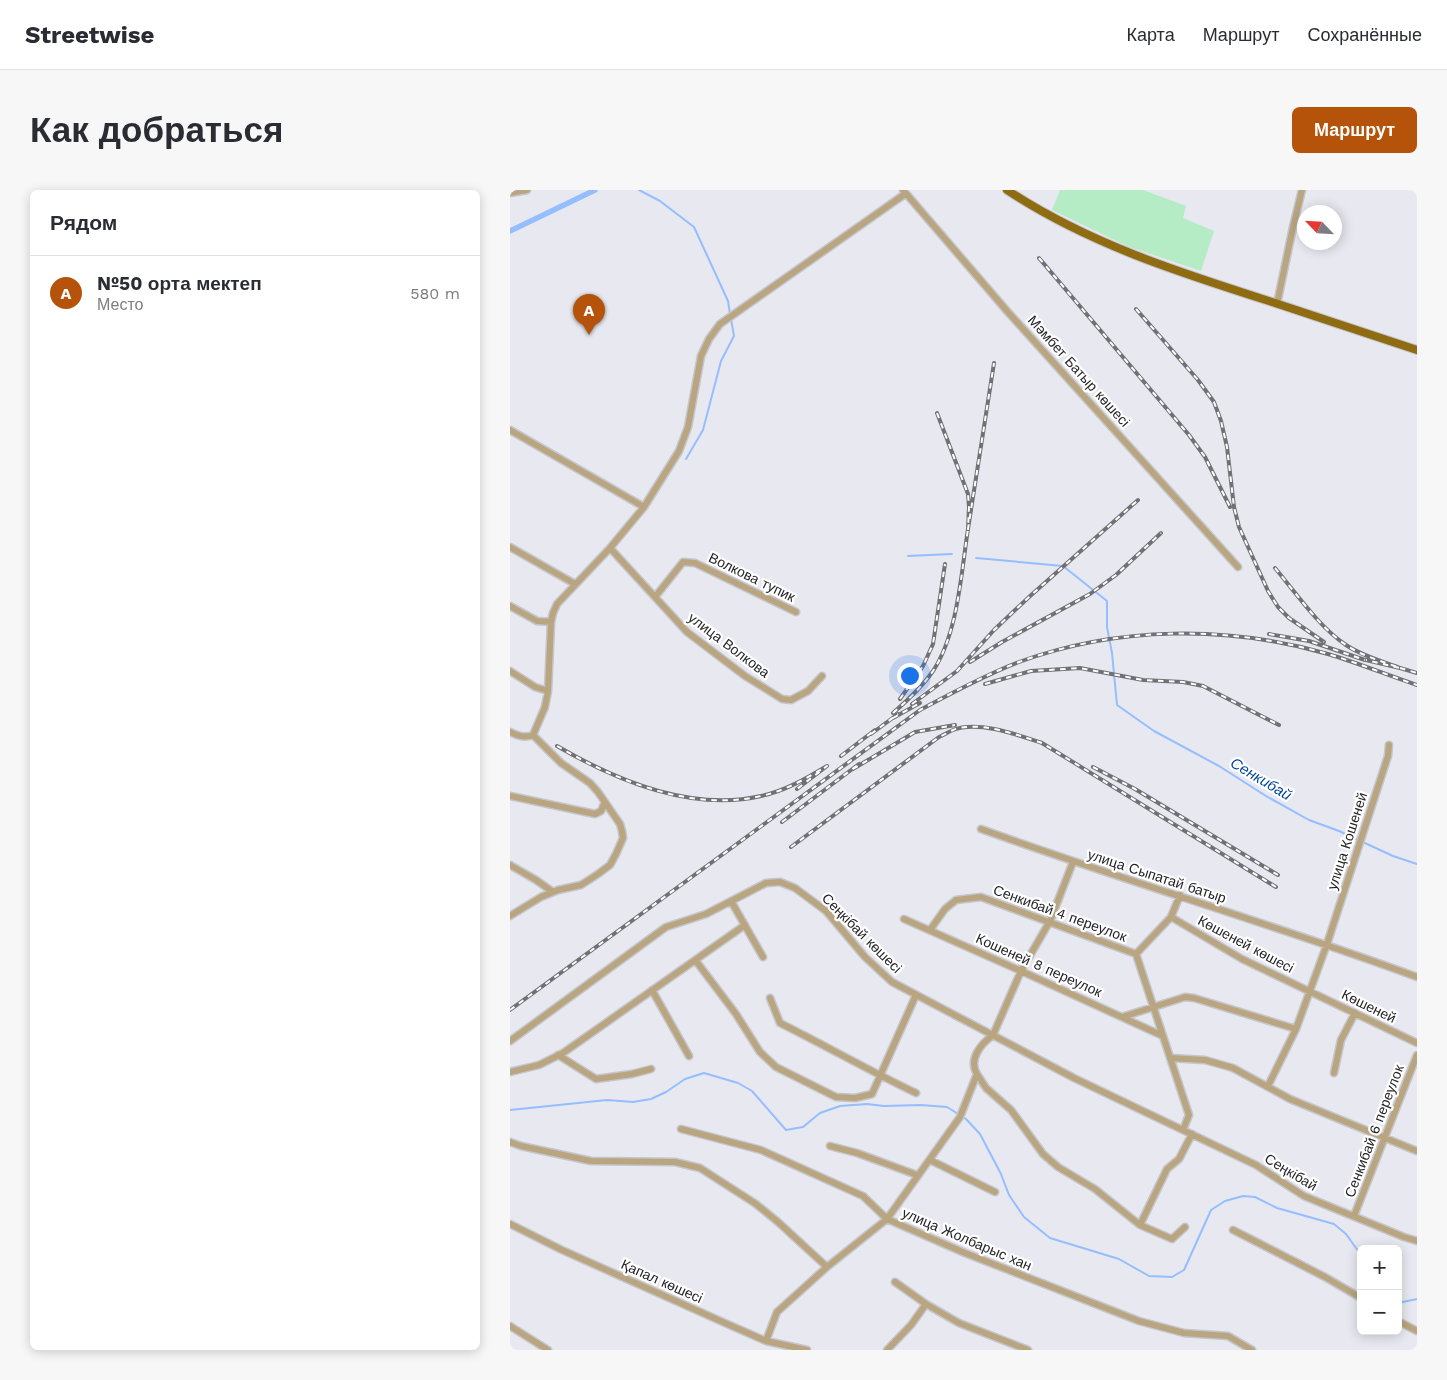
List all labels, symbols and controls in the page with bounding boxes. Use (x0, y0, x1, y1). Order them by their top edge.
text: Streetwise (25, 21, 154, 49)
text: Карта (1127, 24, 1175, 45)
text: Маршрут (1203, 24, 1279, 45)
text: Сохранённые (1307, 24, 1422, 45)
button: Маршрут (1292, 107, 1417, 153)
text: Как добраться (30, 109, 283, 151)
north arrow (1297, 205, 1342, 250)
text: Рядом (50, 210, 117, 235)
text: №50 орта мектеп (97, 272, 262, 295)
text: A (61, 284, 71, 303)
text: 580 m (410, 284, 460, 303)
pin: A (573, 294, 605, 335)
text: Место (97, 295, 143, 314)
street label: Мәмбет Батыр көшесі (1025, 312, 1133, 430)
street label: Волкова тупик (706, 549, 799, 605)
street label: улица Волкова (685, 609, 773, 681)
your location (897, 663, 923, 689)
water label: Сенкибай (1227, 754, 1295, 805)
street label: улица Кошеней (1324, 790, 1370, 892)
street label: улица Сыпатай батыр (1086, 846, 1228, 906)
street label: Сенкибай 4 переулок (991, 881, 1130, 945)
street label: Сеңкібай көшесі (819, 890, 905, 976)
street label: Көшеней көшесі (1195, 912, 1297, 976)
street label: Кошеней 8 переулок (974, 930, 1105, 1000)
street label: Көшеней (1339, 986, 1399, 1026)
street label: Сенкибай 6 переулок (1341, 1062, 1407, 1200)
street label: Сеңкібай (1262, 1150, 1320, 1194)
street label: улица Жолбарыс хан (900, 1204, 1034, 1274)
map controls (1357, 1245, 1402, 1335)
button: + (1357, 1245, 1402, 1290)
street label: Қапал көшесі (619, 1256, 705, 1306)
button: − (1357, 1290, 1402, 1335)

